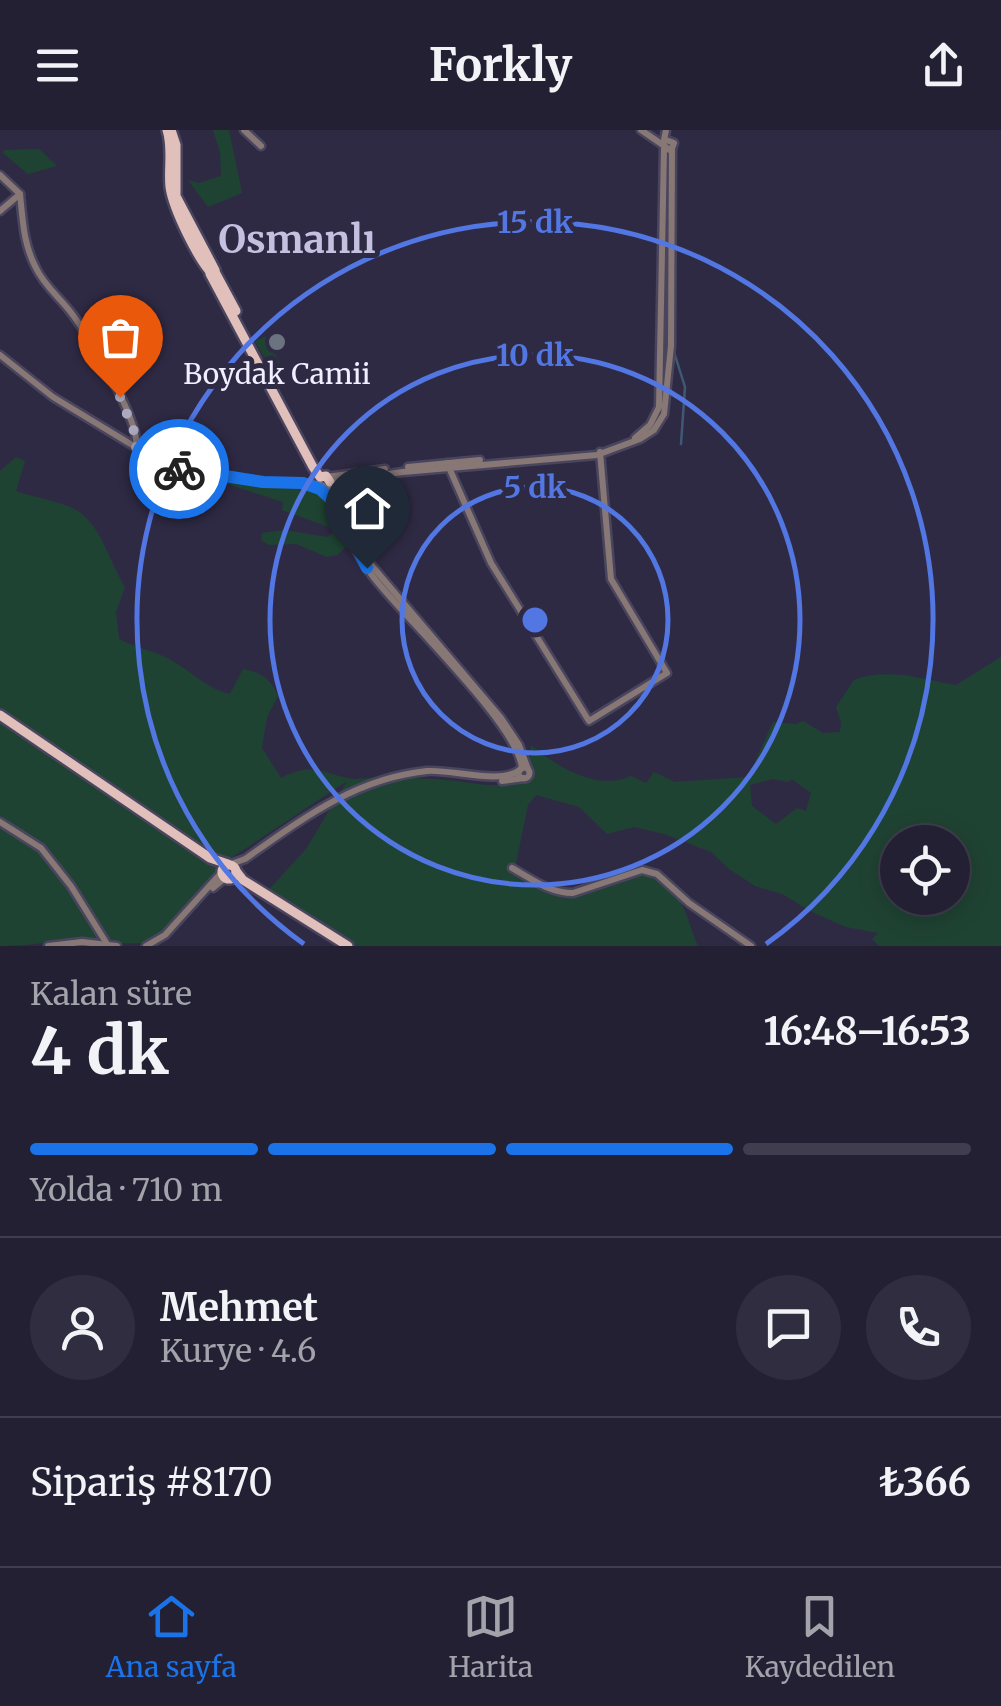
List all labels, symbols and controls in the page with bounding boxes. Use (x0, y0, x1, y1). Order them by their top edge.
text: Forkly (429, 37, 572, 93)
icon: menu (30, 38, 85, 93)
icon: share (916, 38, 971, 93)
text: 15 dk (497, 203, 573, 241)
district label: Osmanlı (218, 216, 376, 263)
pin (78, 295, 163, 398)
icon: bag (93, 310, 148, 365)
marker: Boydak Camii (266, 331, 288, 353)
text: 10 dk (496, 336, 574, 374)
place label: Boydak Camii (183, 356, 371, 392)
courier (129, 419, 229, 519)
icon: bike (152, 442, 207, 497)
pin (325, 466, 410, 569)
text: 5 dk (504, 468, 567, 506)
icon: home (340, 481, 395, 536)
centre of rings (517, 602, 553, 638)
map controls (880, 825, 970, 915)
button: locate (880, 825, 970, 915)
text: Kalan süre (30, 974, 192, 1014)
text: 16:48–16:53 (764, 1008, 971, 1055)
text: 4 dk (30, 1010, 169, 1092)
text: Yolda · 710 m (30, 1170, 222, 1210)
button: person (30, 1275, 135, 1380)
button: chat (736, 1275, 841, 1380)
button: phone (866, 1275, 971, 1380)
text: Mehmet (160, 1284, 318, 1331)
text: Kurye · 4.6 (160, 1331, 316, 1371)
text: Sipariş #8170 (30, 1459, 273, 1506)
text: ₺366 (879, 1459, 971, 1506)
tab: Ana sayfa (106, 1589, 237, 1685)
tab: Harita (448, 1589, 533, 1685)
tab: Kaydedilen (745, 1589, 895, 1685)

